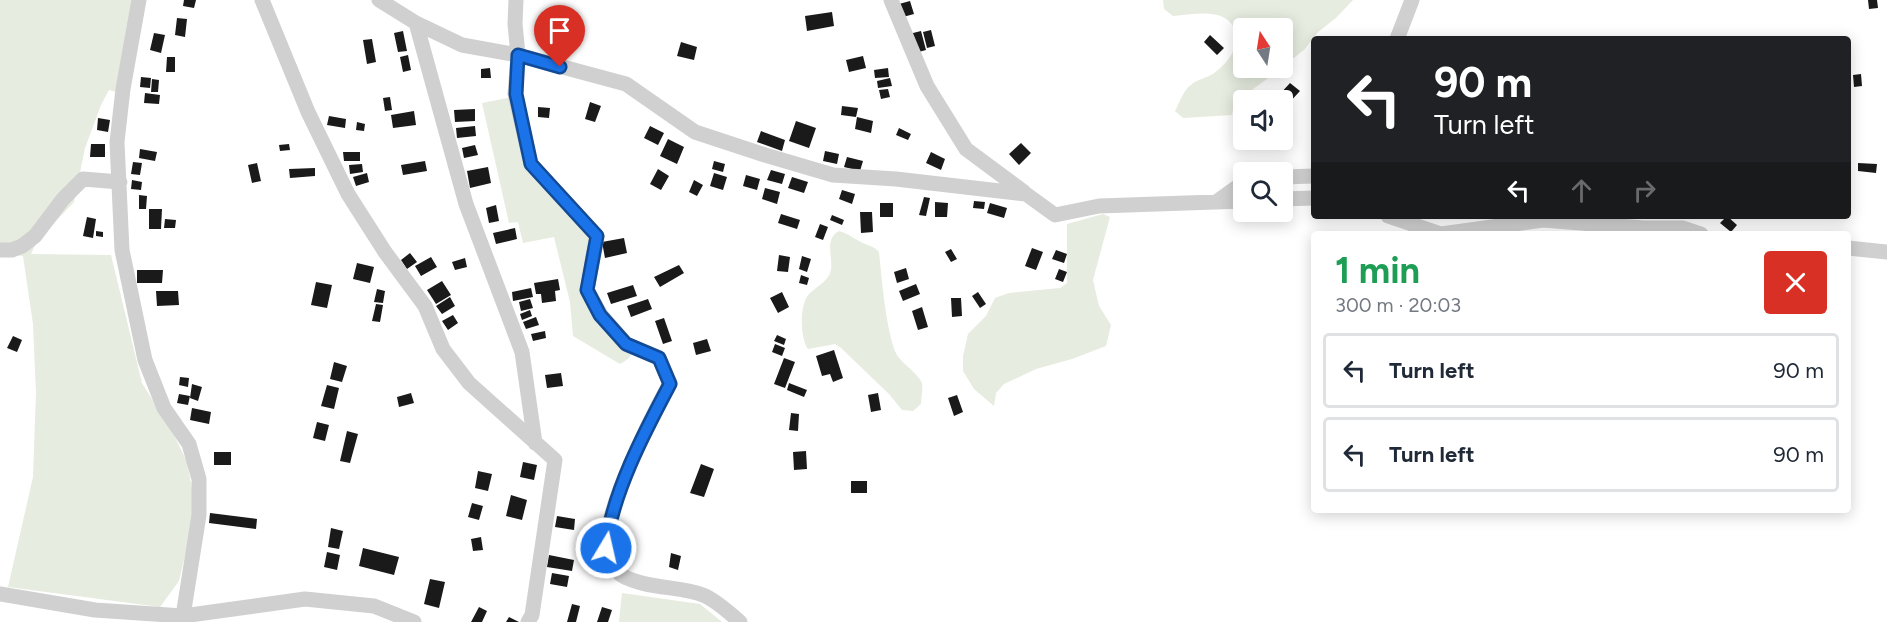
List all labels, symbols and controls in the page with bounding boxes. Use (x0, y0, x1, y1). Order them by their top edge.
pin (534, 5, 585, 67)
icon: arrive (543, 14, 576, 47)
north arrow (1233, 18, 1293, 78)
map controls (1233, 18, 1293, 222)
text: 90 m (1434, 57, 1532, 108)
icon: left (1335, 60, 1413, 138)
button: sound (1233, 90, 1293, 150)
text: Turn left (1434, 108, 1534, 141)
button: search (1233, 162, 1293, 222)
icon: left (1502, 174, 1535, 207)
icon: ahead (1565, 174, 1598, 207)
icon: right (1628, 174, 1661, 207)
text: 1 min (1335, 249, 1420, 292)
button: close (1764, 251, 1827, 314)
text: 300 m · 20:03 (1335, 293, 1461, 317)
icon: left (1338, 354, 1371, 387)
text: Turn left (1389, 357, 1475, 384)
text: 90 m (1773, 357, 1824, 384)
icon: left (1338, 438, 1371, 471)
text: Turn left (1389, 441, 1475, 468)
text: 90 m (1773, 441, 1824, 468)
position arrow (574, 516, 638, 580)

